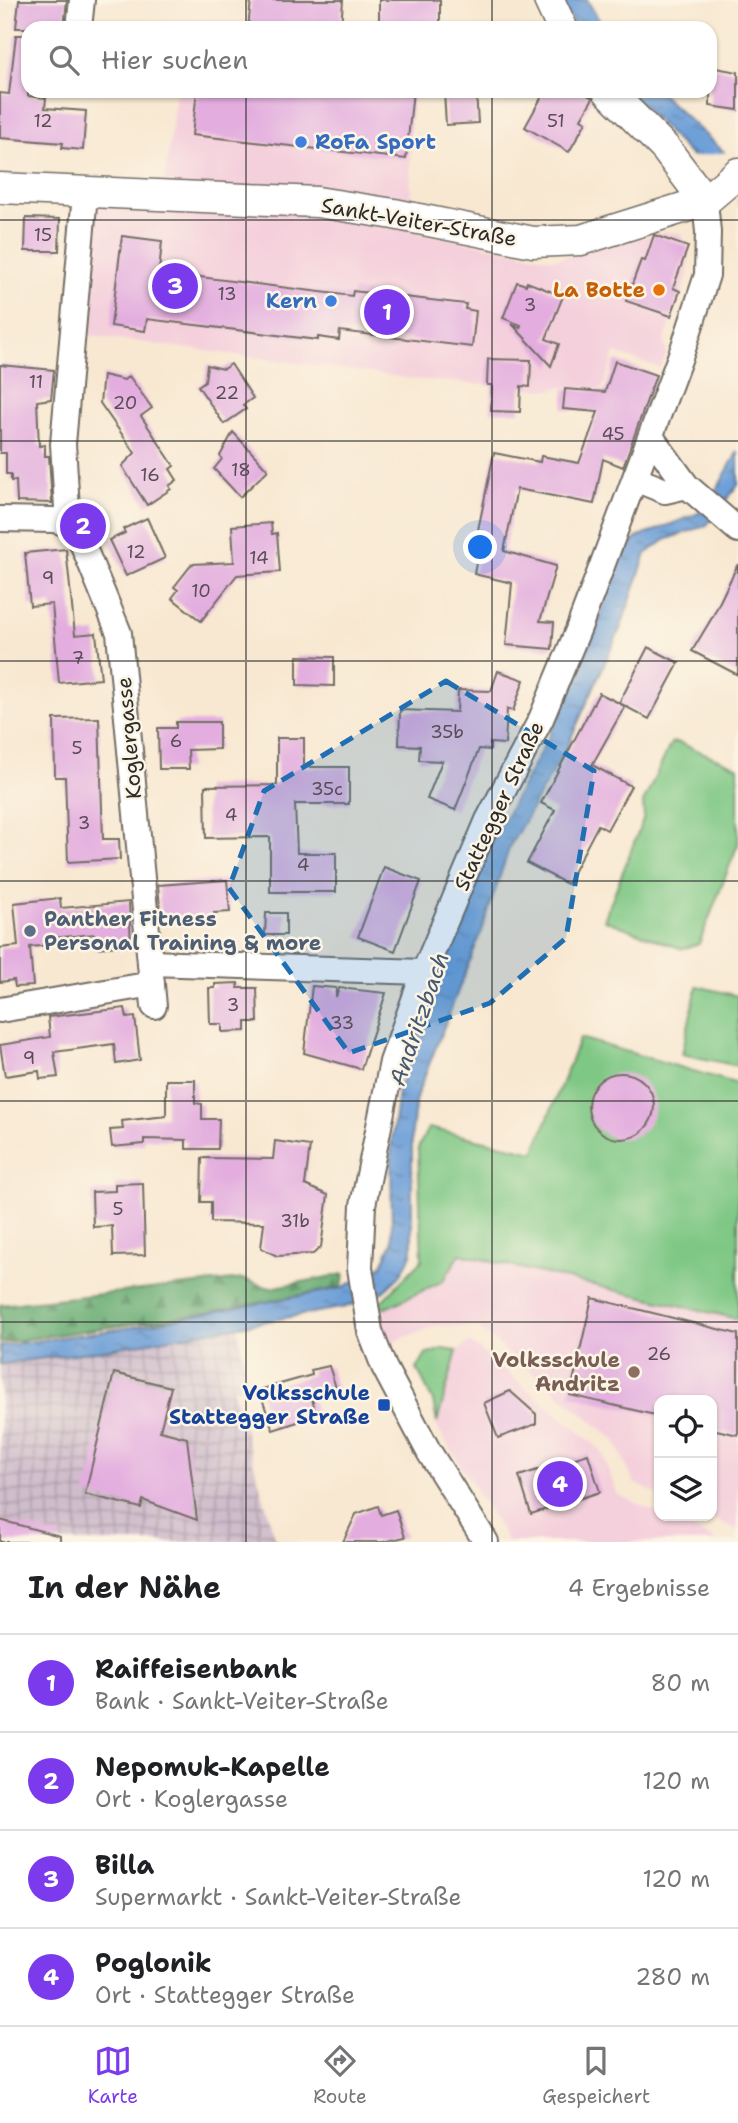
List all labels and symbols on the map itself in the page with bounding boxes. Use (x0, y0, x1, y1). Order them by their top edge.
house number: 12 (33, 109, 53, 133)
house number: 51 (547, 109, 565, 133)
place label: RoFa Sport (315, 128, 436, 156)
marker: RoFa Sport (293, 134, 309, 150)
street label: Sankt-Veiter-Straße (319, 191, 519, 253)
house number: 15 (34, 223, 52, 247)
pin: 3 (152, 260, 198, 312)
place label: La Botte (553, 276, 645, 304)
house number: 13 (217, 282, 237, 306)
marker: La Botte (651, 282, 667, 298)
pin: 1 (364, 286, 410, 338)
place label: Kern (266, 287, 317, 315)
marker: Kern (323, 293, 339, 309)
house number: 3 (524, 293, 536, 317)
house number: 11 (29, 370, 43, 394)
house number: 22 (215, 381, 239, 405)
house number: 20 (113, 391, 137, 415)
house number: 45 (601, 422, 625, 446)
house number: 18 (231, 458, 251, 482)
house number: 16 (140, 463, 160, 487)
pin: 2 (60, 500, 106, 552)
your location (463, 530, 497, 564)
house number: 12 (126, 540, 146, 564)
house number: 14 (249, 546, 269, 570)
house number: 9 (42, 566, 54, 590)
house number: 10 (191, 579, 211, 603)
house number: 7 (72, 646, 84, 670)
street label: Koglergasse (110, 676, 148, 800)
street label: Stattegger Straße (448, 717, 550, 895)
house number: 35b (430, 720, 464, 744)
house number: 6 (170, 729, 182, 753)
house number: 5 (71, 736, 83, 760)
house number: 35c (311, 777, 343, 801)
house number: 4 (225, 803, 237, 827)
house number: 3 (78, 811, 90, 835)
house number: 4 (297, 853, 309, 877)
place label: Panther Fitness Personal Training & more (44, 905, 321, 957)
marker: Panther Fitness Personal Training & more (22, 923, 38, 939)
water label: Andritzbach (382, 948, 456, 1090)
house number: 3 (227, 993, 239, 1017)
house number: 33 (330, 1011, 354, 1035)
house number: 9 (23, 1046, 35, 1070)
house number: 5 (112, 1197, 124, 1221)
house number: 31b (280, 1209, 310, 1233)
house number: 26 (647, 1342, 671, 1366)
place label: Volksschule Andritz (492, 1346, 620, 1398)
marker: Volksschule Andritz (626, 1364, 642, 1380)
place label: Volksschule Stattegger Straße (169, 1379, 370, 1431)
marker: Volksschule Stattegger Straße (376, 1397, 392, 1413)
pin: 4 (537, 1458, 583, 1510)

